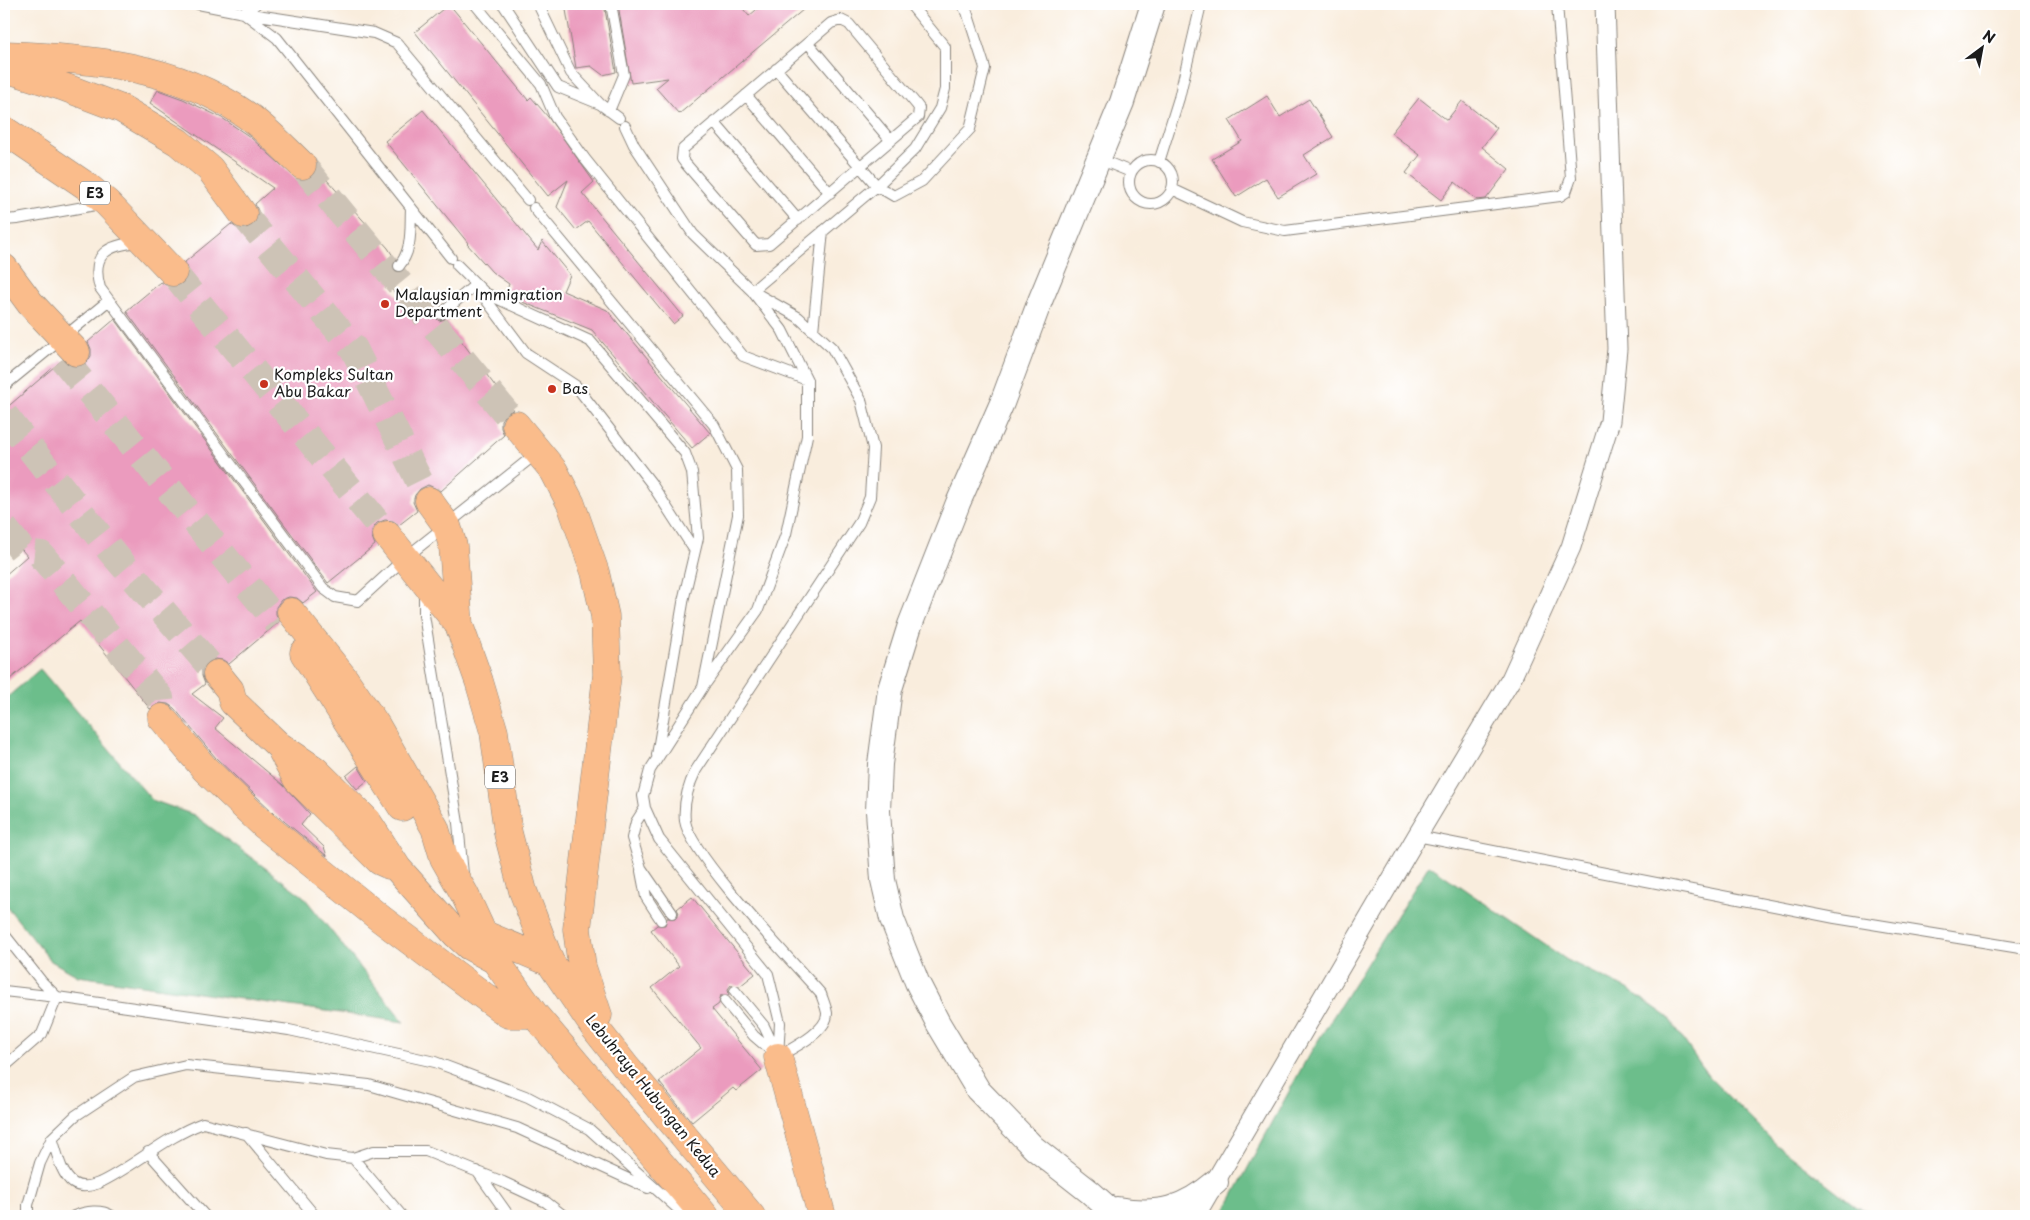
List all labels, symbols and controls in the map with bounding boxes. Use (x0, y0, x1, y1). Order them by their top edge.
north arrow (1958, 22, 2008, 72)
text: N (1979, 25, 1999, 48)
road number: E3 (80, 182, 110, 204)
place label: Malaysian Immigration Department (395, 282, 563, 322)
marker: Malaysian Immigration Department (379, 298, 391, 310)
place label: Kompleks Sultan Abu Bakar (274, 362, 393, 402)
place label: Bas (562, 376, 588, 399)
marker: Kompleks Sultan Abu Bakar (258, 378, 270, 390)
marker: Bas (546, 383, 558, 395)
road number: E3 (485, 766, 515, 789)
street label: Lebuhraya Hubungan Kedua (581, 1009, 728, 1182)

